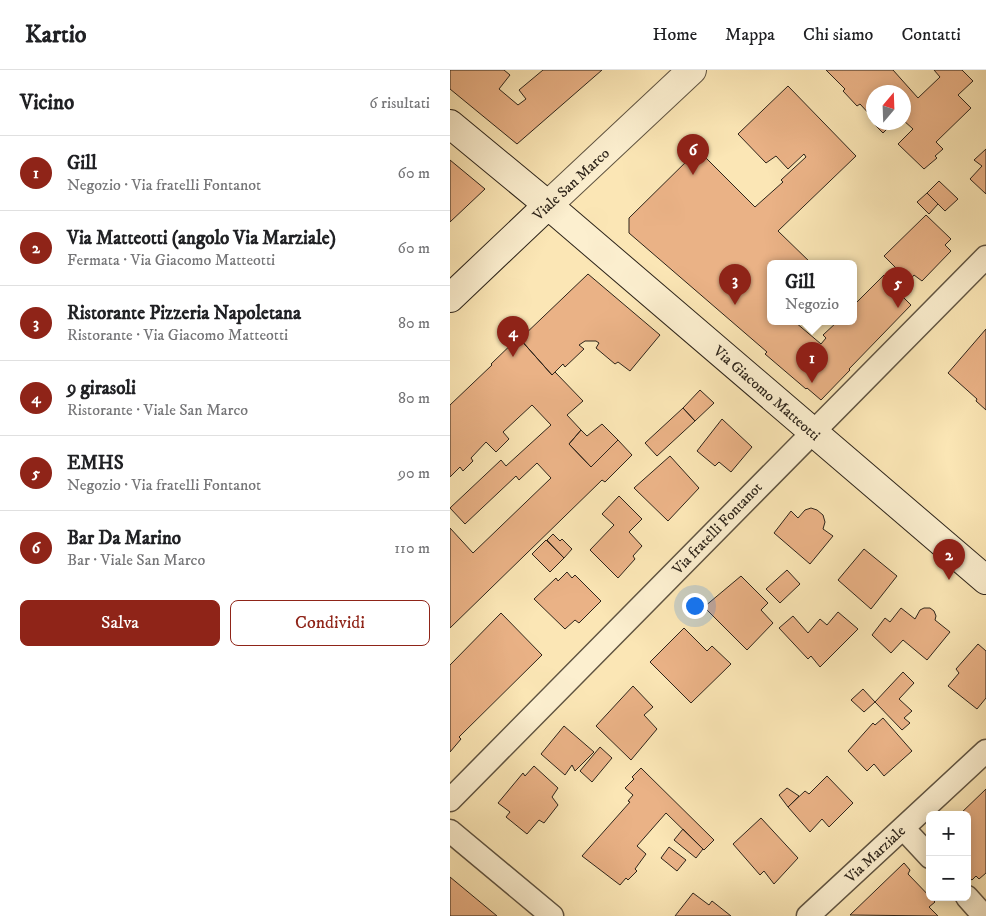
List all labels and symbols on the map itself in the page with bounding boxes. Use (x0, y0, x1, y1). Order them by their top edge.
north arrow (866, 85, 911, 130)
pin: 6 (677, 134, 709, 175)
street label: Viale San Marco (528, 144, 614, 225)
pin: 3 (719, 264, 751, 305)
pin: 5 (882, 267, 914, 308)
pin: 4 (497, 316, 529, 357)
street label: Via Giacomo Matteotti (708, 341, 824, 445)
pin: 1 (796, 342, 828, 383)
street label: Via fratelli Fontanot (668, 478, 767, 579)
pin: 2 (933, 539, 965, 580)
your location (682, 593, 708, 619)
street label: Via Marziale (840, 822, 910, 888)

